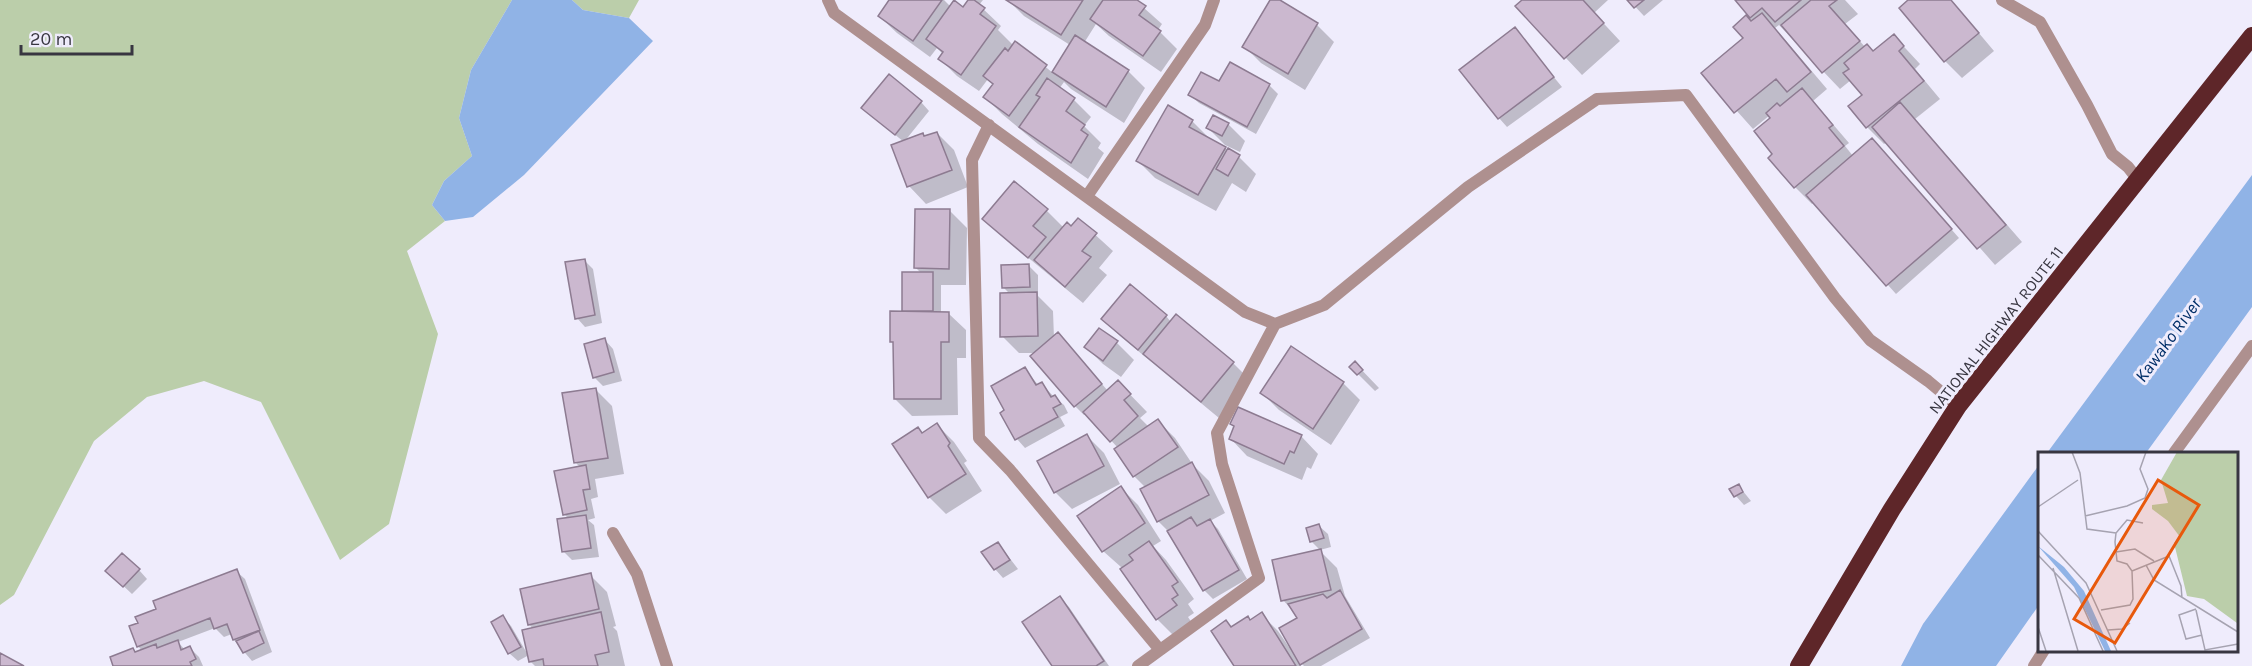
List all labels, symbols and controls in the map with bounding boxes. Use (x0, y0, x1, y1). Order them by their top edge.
scale bar (21, 18, 132, 56)
text: 20 m (30, 28, 72, 50)
street label: NATIONAL HIGHWAY ROUTE 11 (1925, 243, 2067, 417)
water label: Kawako River (2130, 293, 2206, 387)
inset map (2038, 452, 2237, 651)

